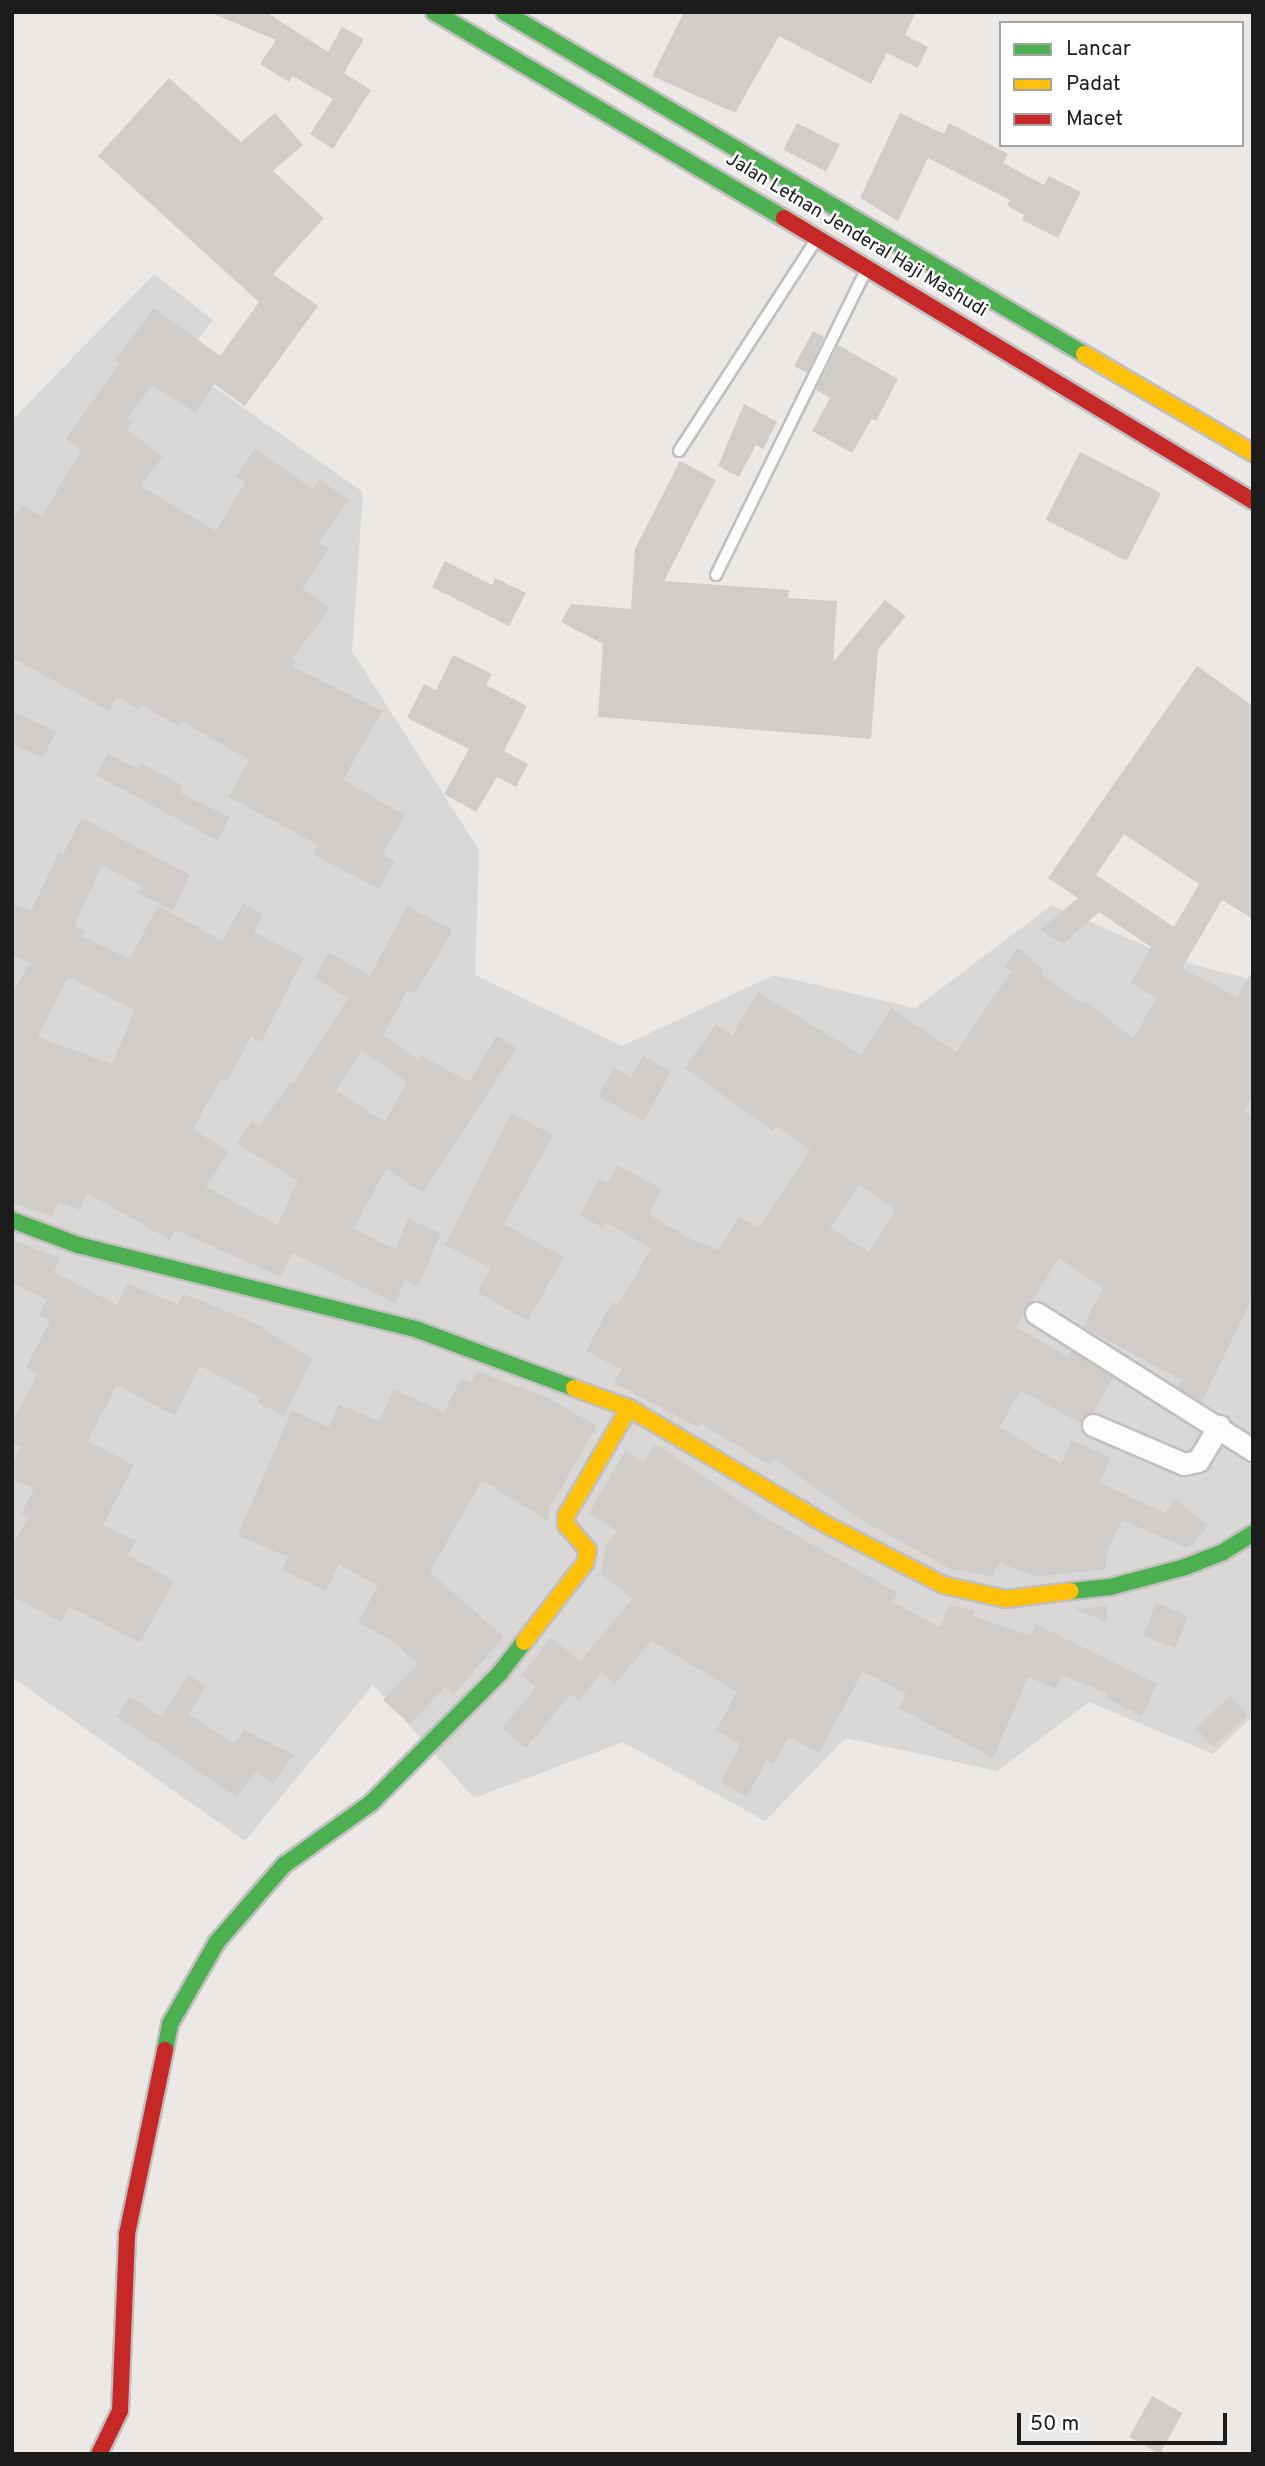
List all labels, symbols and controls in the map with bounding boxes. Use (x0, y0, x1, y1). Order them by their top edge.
legend (999, 21, 1244, 147)
text: Lancar (1066, 36, 1131, 63)
text: Padat (1066, 71, 1121, 98)
text: Macet (1066, 106, 1123, 133)
street label: Jalan Letnan Jenderal Haji Mashudi (721, 149, 991, 323)
scale bar (1020, 2400, 1230, 2444)
text: 50 m (1030, 2411, 1079, 2438)

